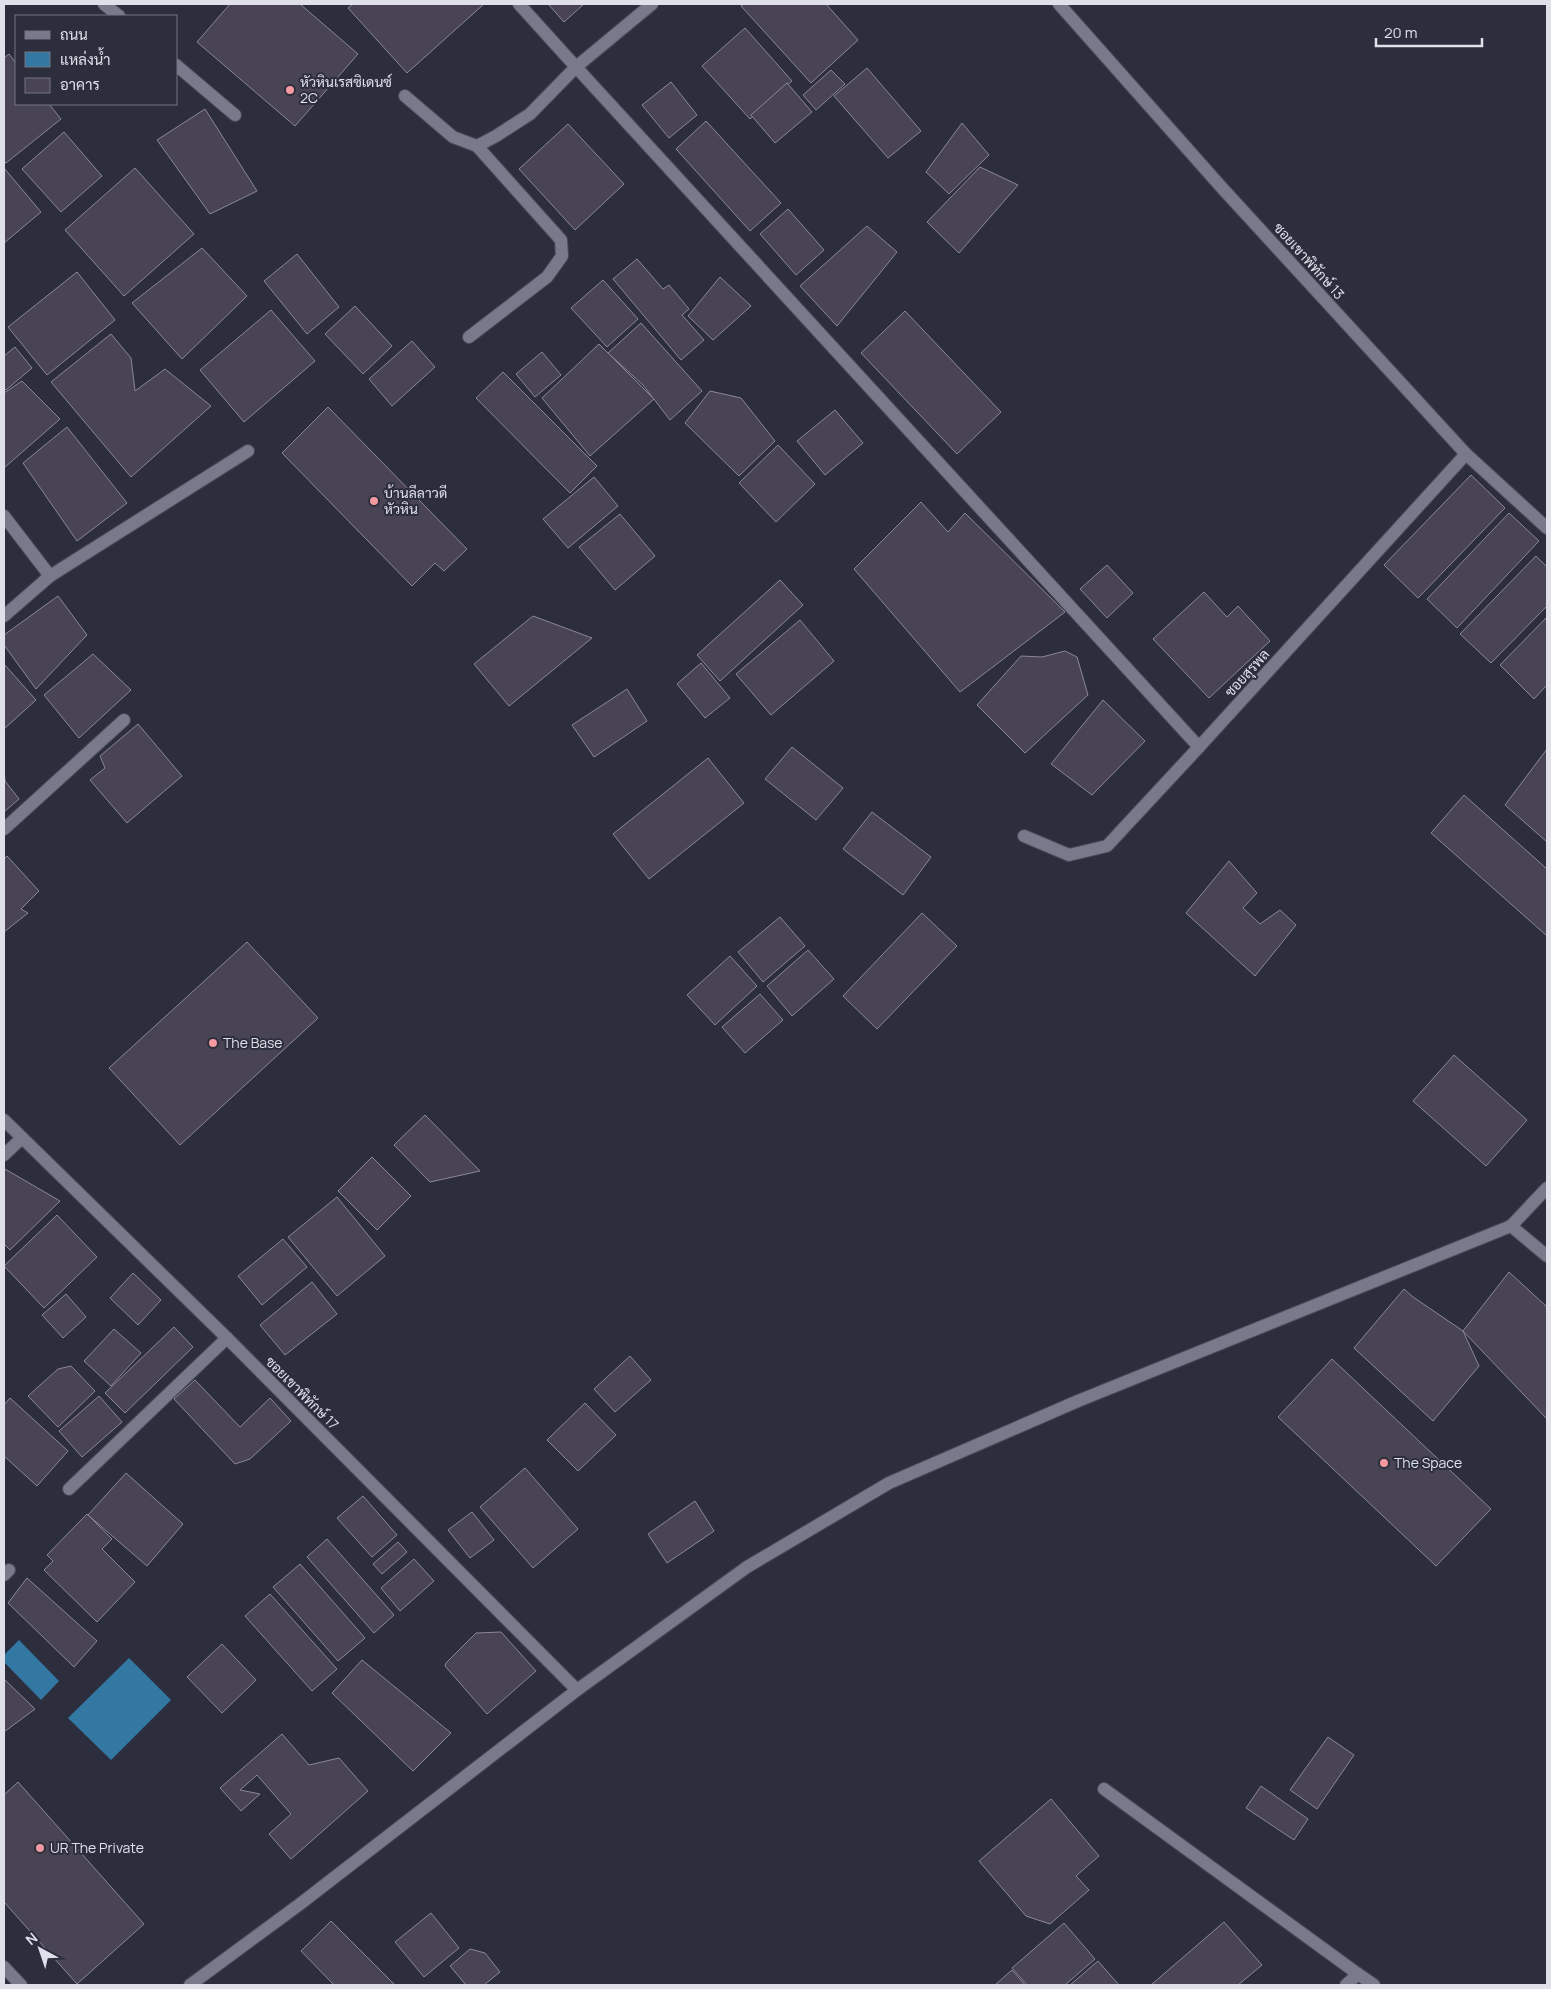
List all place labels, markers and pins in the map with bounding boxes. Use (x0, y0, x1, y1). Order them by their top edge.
place label: หัวหินเรสซิเดนซ์ 2C (300, 72, 392, 107)
marker: หัวหินเรสซิเดนซ์ 2C (284, 84, 296, 96)
place label: บ้านลีลาวดี หัวหิน (384, 483, 447, 518)
marker: บ้านลีลาวดี หัวหิน (368, 495, 380, 507)
place label: The Base (223, 1033, 283, 1052)
marker: The Base (207, 1037, 219, 1049)
place label: The Space (1394, 1453, 1462, 1472)
marker: The Space (1378, 1457, 1390, 1469)
place label: UR The Private (50, 1838, 144, 1857)
marker: UR The Private (34, 1842, 46, 1854)

